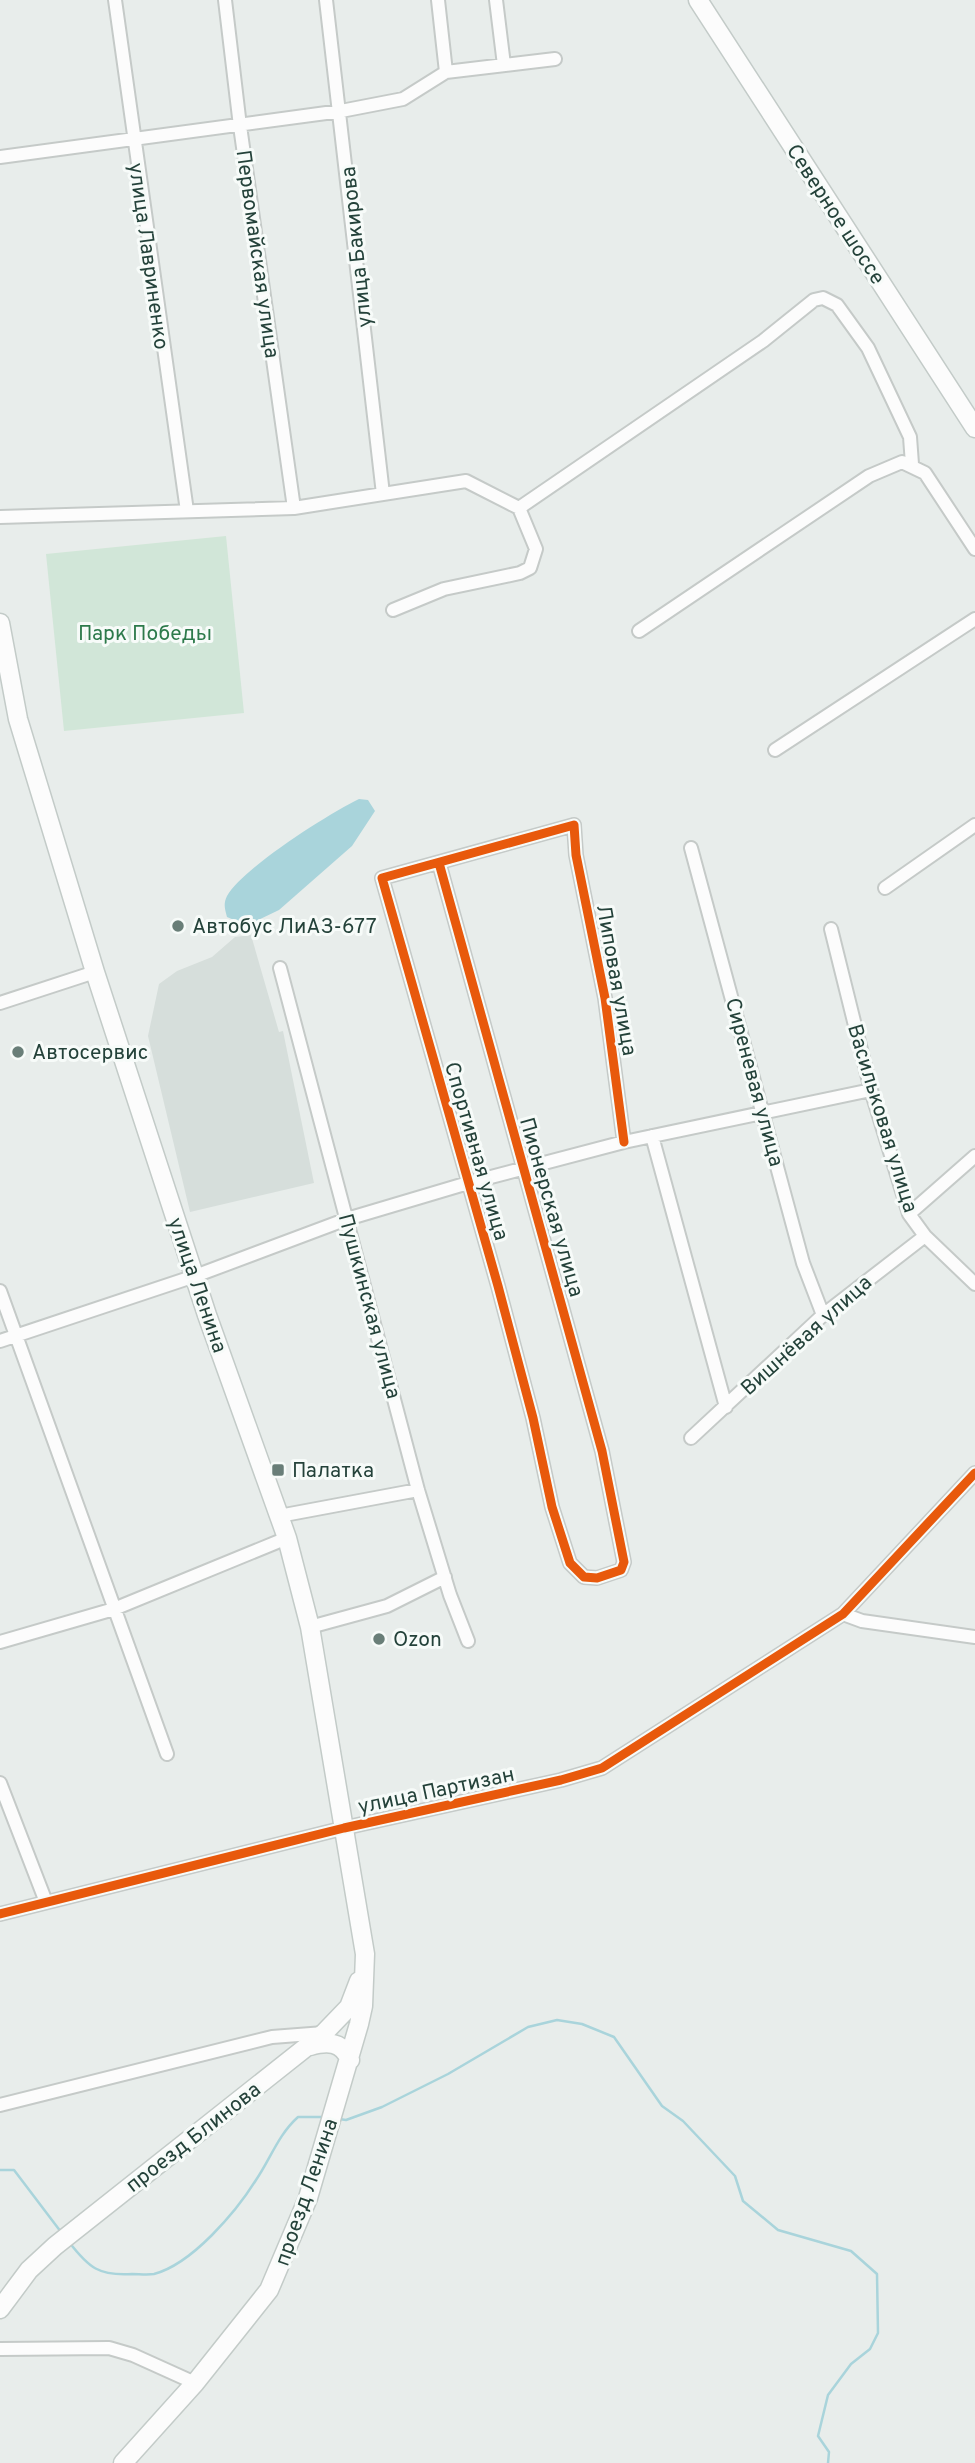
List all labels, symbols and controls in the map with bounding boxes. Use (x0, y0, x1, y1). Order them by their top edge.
street label: Северное шоссе (779, 139, 890, 290)
street label: Первомайская улица (229, 148, 285, 360)
street label: улица Лавриненко (121, 161, 174, 351)
street label: улица Бакирова (336, 165, 379, 329)
park label: Парк Победы (78, 621, 212, 648)
street label: Липовая улица (589, 903, 642, 1058)
place label: Автобус ЛиАЗ-677 (192, 914, 377, 941)
marker: Автобус ЛиАЗ-677 (170, 918, 186, 934)
street label: Сиреневая улица (718, 995, 789, 1170)
street label: Васильковая улица (840, 1021, 923, 1216)
place label: Автосервис (32, 1040, 148, 1067)
marker: Автосервис (10, 1044, 26, 1060)
street label: Спортивная улица (437, 1059, 514, 1244)
street label: Пионерская улица (512, 1115, 589, 1300)
street label: Пушкинская улица (331, 1211, 406, 1402)
street label: улица Ленина (161, 1214, 232, 1357)
street label: Вишнёвая улица (736, 1270, 878, 1402)
place label: Палатка (292, 1458, 374, 1485)
marker: Палатка (270, 1462, 286, 1478)
place label: Ozon (393, 1627, 442, 1654)
marker: Ozon (371, 1631, 387, 1647)
street label: улица Партизан (356, 1762, 517, 1821)
street label: проезд Блинова (121, 2077, 267, 2199)
street label: проезд Ленина (270, 2115, 345, 2270)

